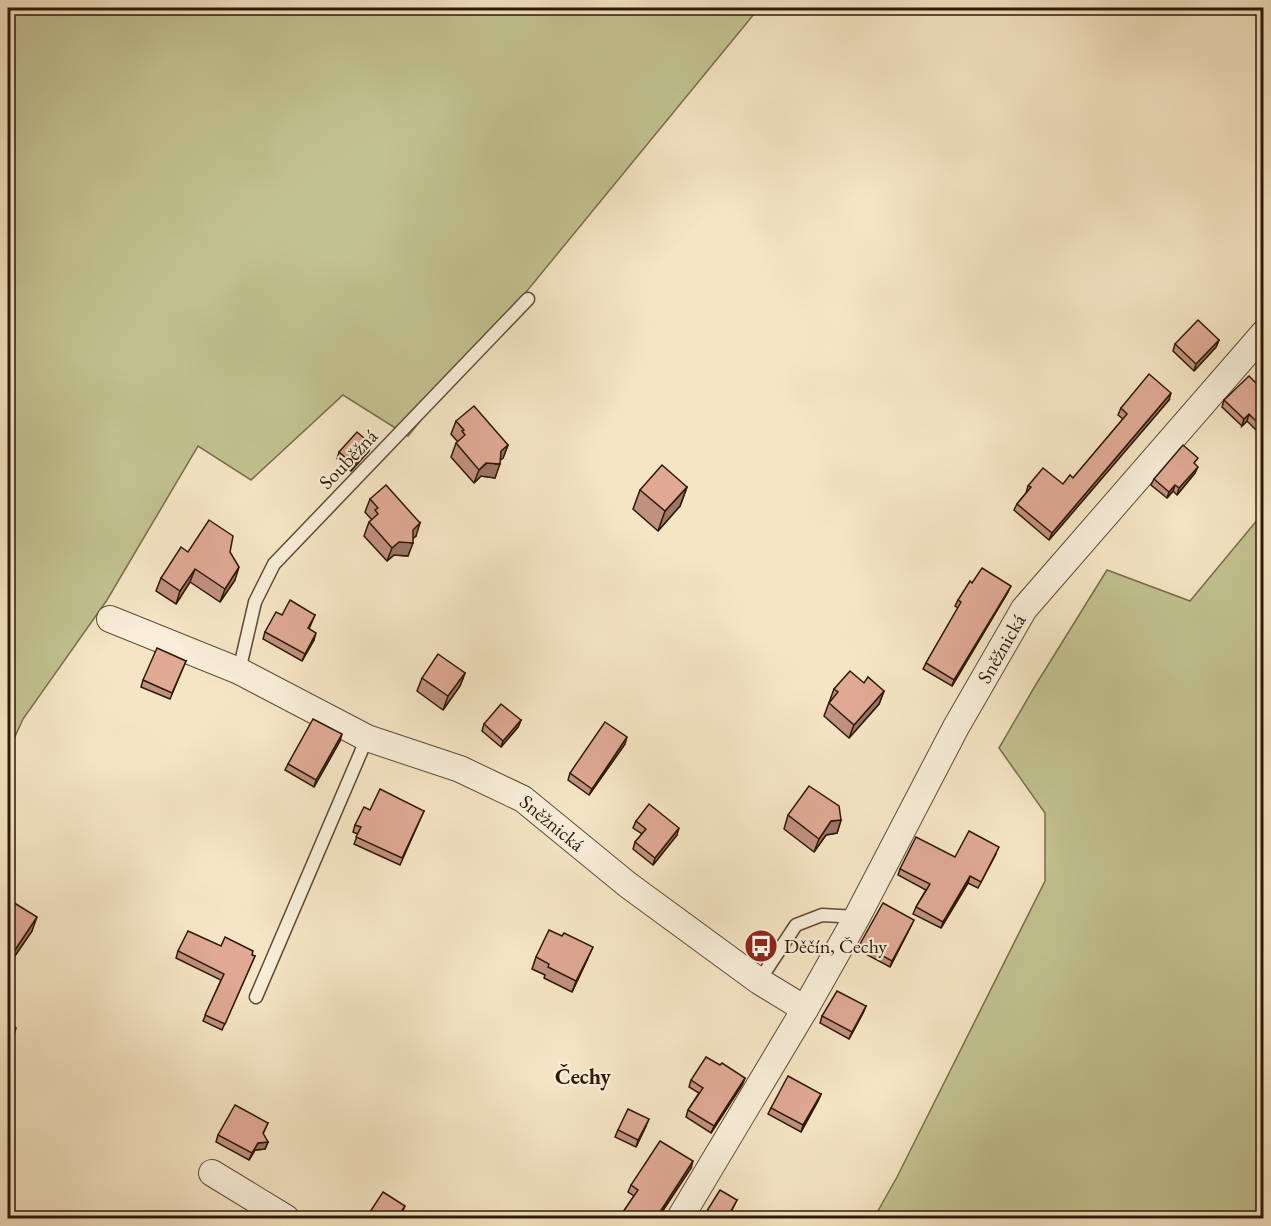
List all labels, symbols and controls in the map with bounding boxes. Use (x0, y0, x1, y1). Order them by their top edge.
street label: Souběžná (313, 423, 383, 495)
street label: Sněžnická (971, 609, 1032, 688)
street label: Sněžnická (514, 789, 590, 857)
bus stop icon: Děčín, Čechy (743, 928, 779, 964)
place label: Děčín, Čechy (784, 933, 887, 959)
district label: Čechy (555, 1062, 611, 1091)

